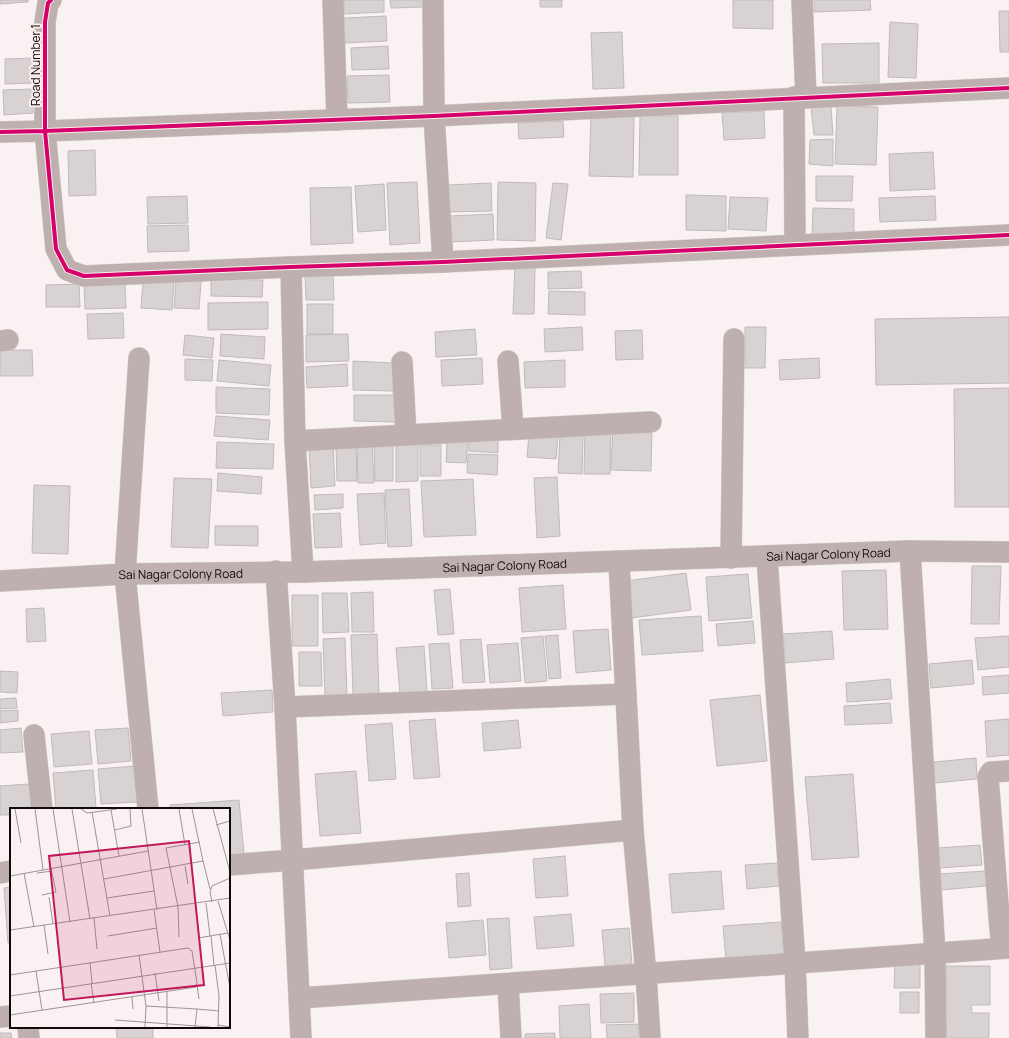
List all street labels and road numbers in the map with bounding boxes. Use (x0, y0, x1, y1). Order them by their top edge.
street label: Road Number 1 (27, 24, 44, 106)
street label: Sai Nagar Colony Road (766, 543, 891, 564)
street label: Sai Nagar Colony Road (442, 554, 567, 576)
street label: Sai Nagar Colony Road (118, 564, 243, 583)

